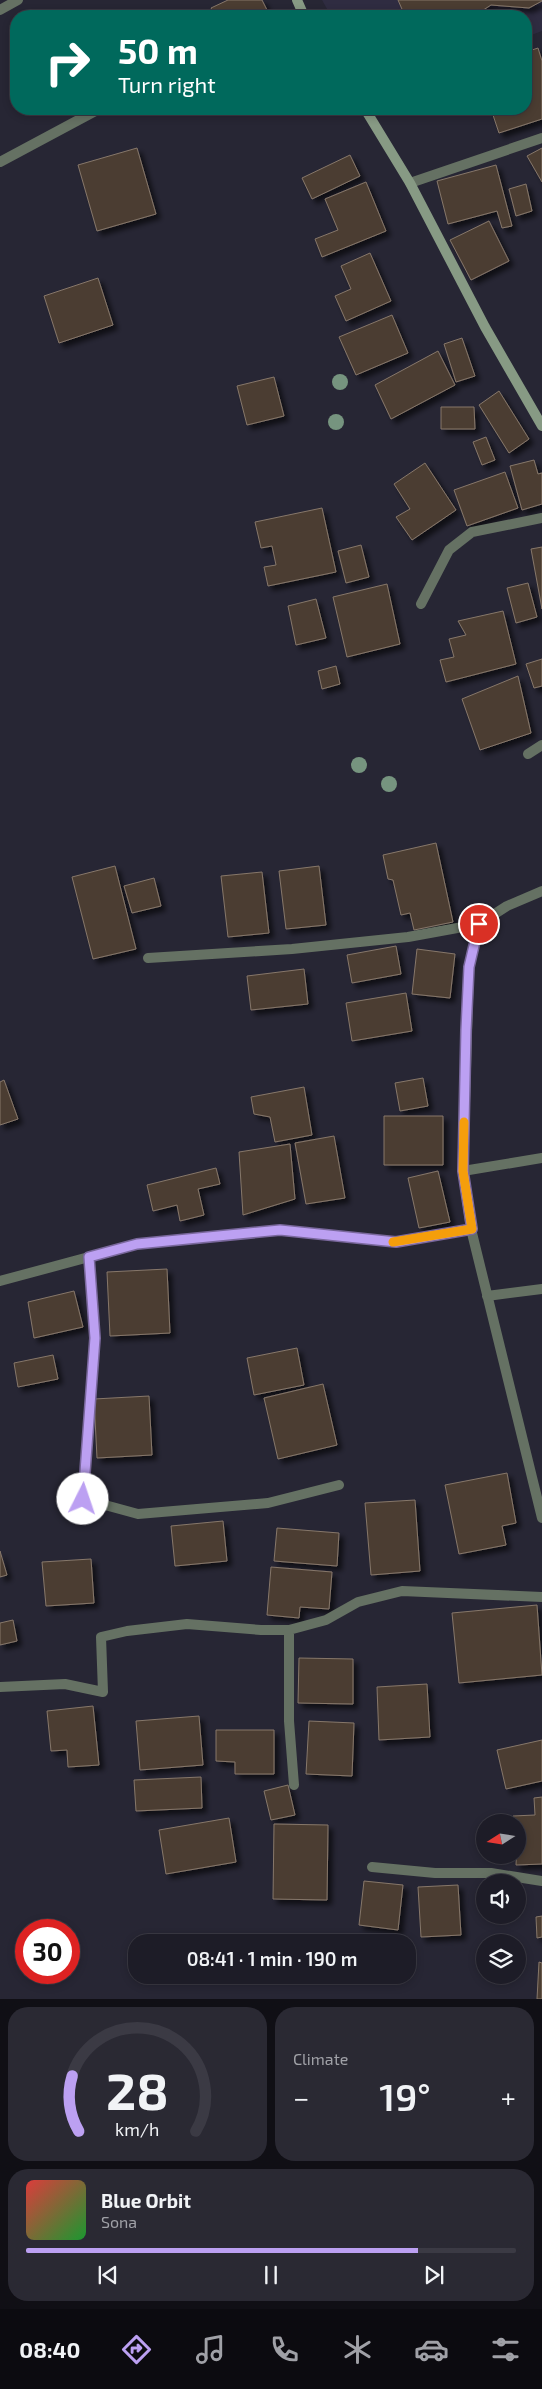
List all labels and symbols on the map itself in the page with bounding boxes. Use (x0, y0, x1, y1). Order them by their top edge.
pin (458, 903, 500, 945)
position arrow (56, 1472, 108, 1524)
north arrow (476, 1814, 526, 1864)
speed limit sign: 30 (15, 1919, 80, 1984)

